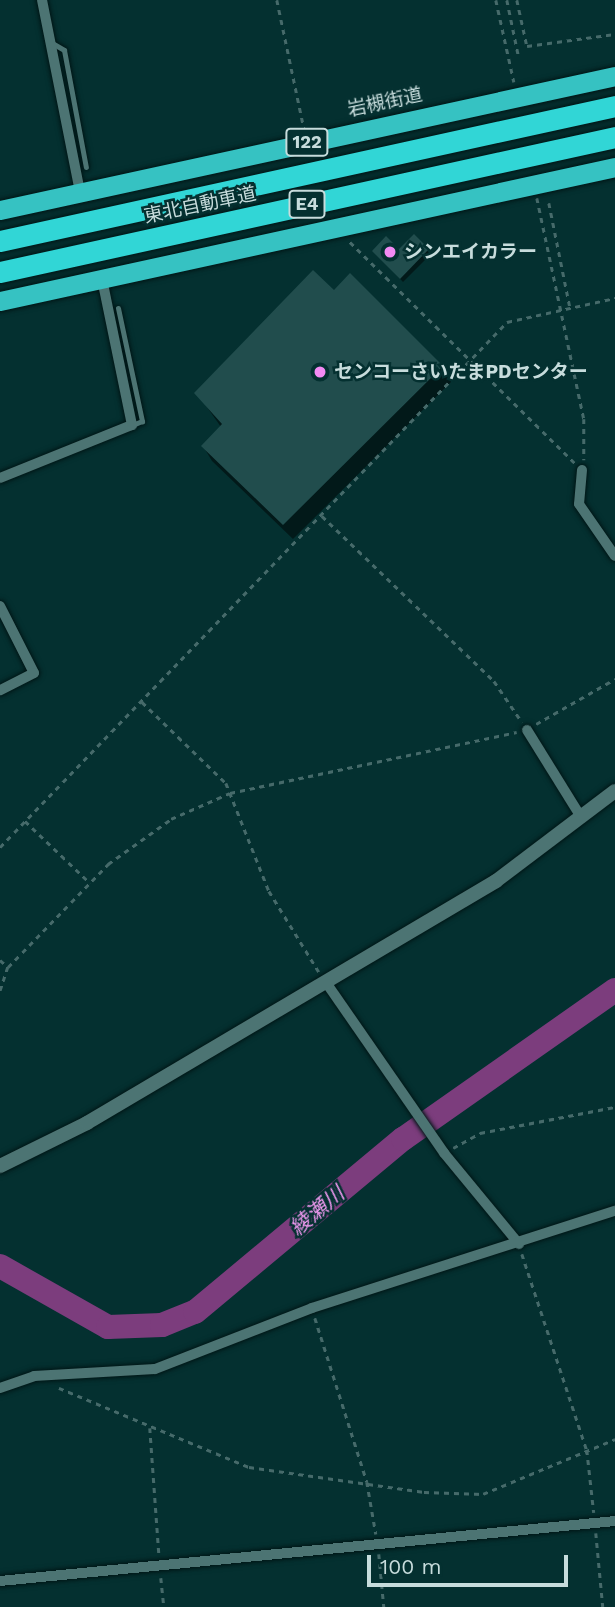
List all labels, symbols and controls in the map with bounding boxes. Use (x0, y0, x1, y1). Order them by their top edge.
street label: 岩槻街道 (345, 83, 425, 121)
road number: 122 (284, 127, 330, 156)
street label: 東北自動車道 (142, 182, 258, 228)
road number: E4 (288, 190, 326, 218)
place label: シンエイカラー (404, 241, 537, 263)
marker: シンエイカラー (382, 244, 398, 260)
place label: センコーさいたまPDセンター (334, 361, 588, 383)
marker: センコーさいたまPDセンター (312, 364, 328, 380)
water label: 綾瀬川 (285, 1181, 349, 1241)
scale bar (370, 1540, 571, 1584)
text: 100 m (380, 1554, 442, 1579)

